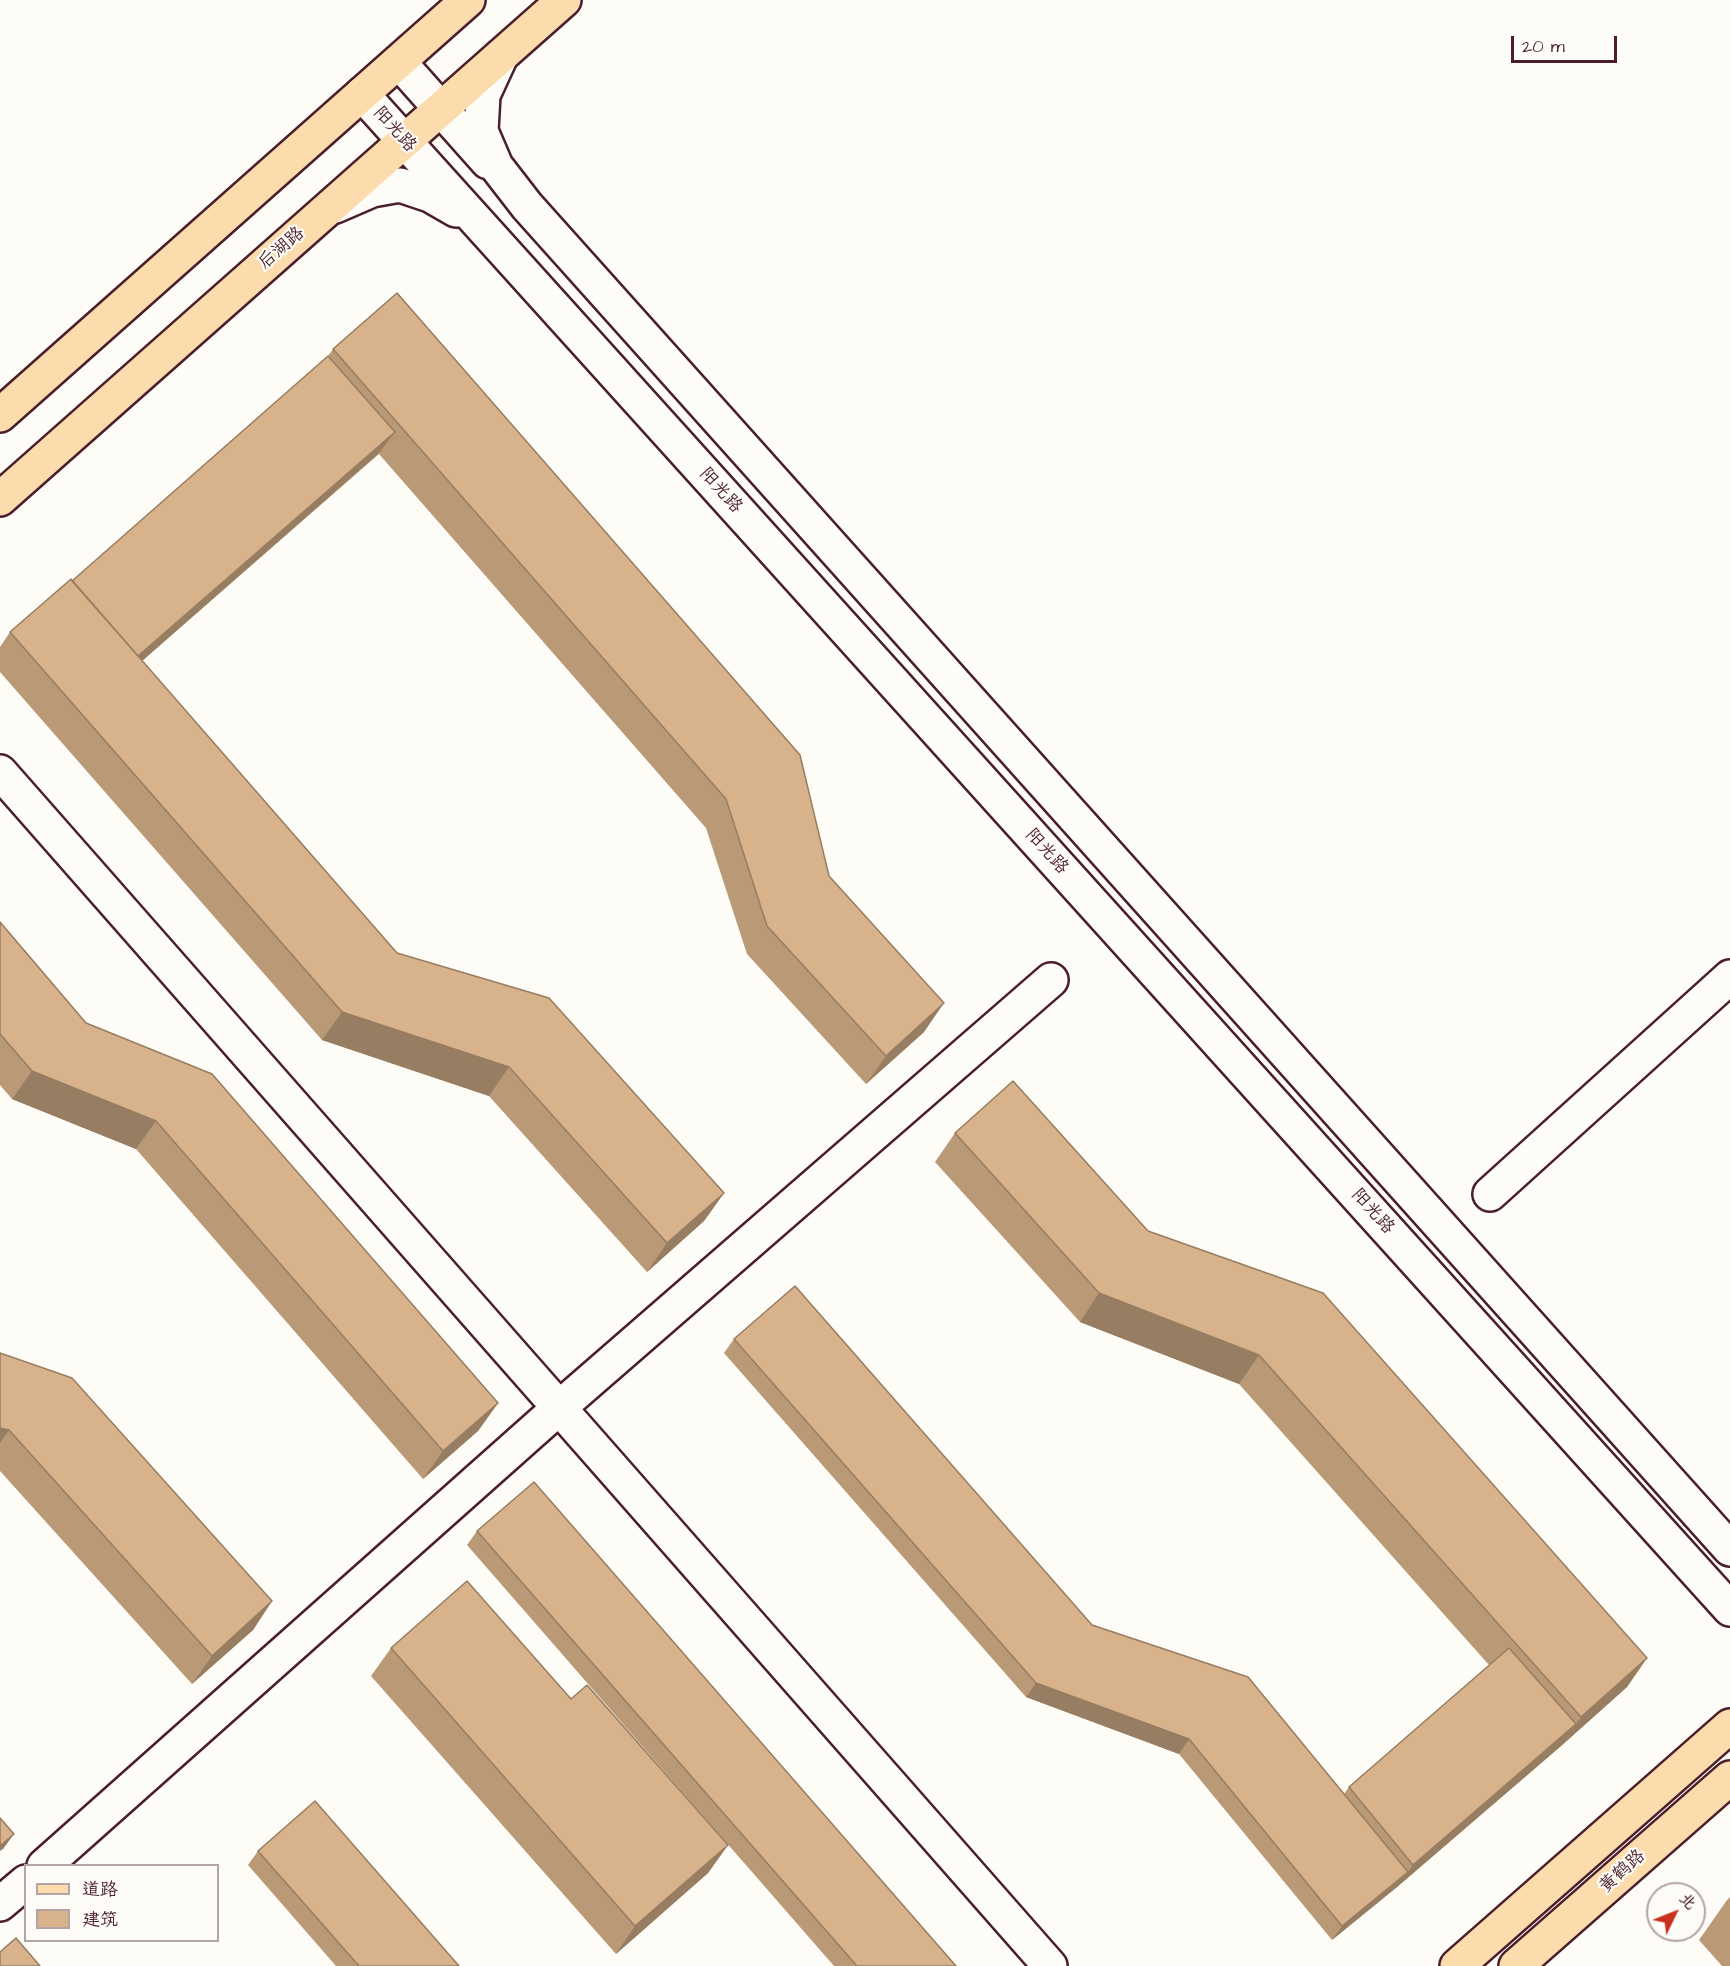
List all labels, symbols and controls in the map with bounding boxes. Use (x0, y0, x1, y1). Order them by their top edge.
scale bar (1514, 24, 1620, 62)
text: 20 m (1522, 34, 1565, 59)
street label: 阳光路 (368, 103, 420, 157)
street label: 后湖路 (255, 223, 309, 275)
street label: 阳光路 (694, 464, 746, 518)
street label: 阳光路 (1020, 825, 1072, 879)
street label: 阳光路 (1346, 1185, 1398, 1239)
street label: 黄鹤路 (1596, 1846, 1650, 1898)
legend (24, 1864, 219, 1942)
text: 道路 (82, 1877, 118, 1902)
north arrow (1646, 1882, 1706, 1942)
text: 北 (1674, 1888, 1701, 1914)
text: 建筑 (82, 1907, 118, 1932)

